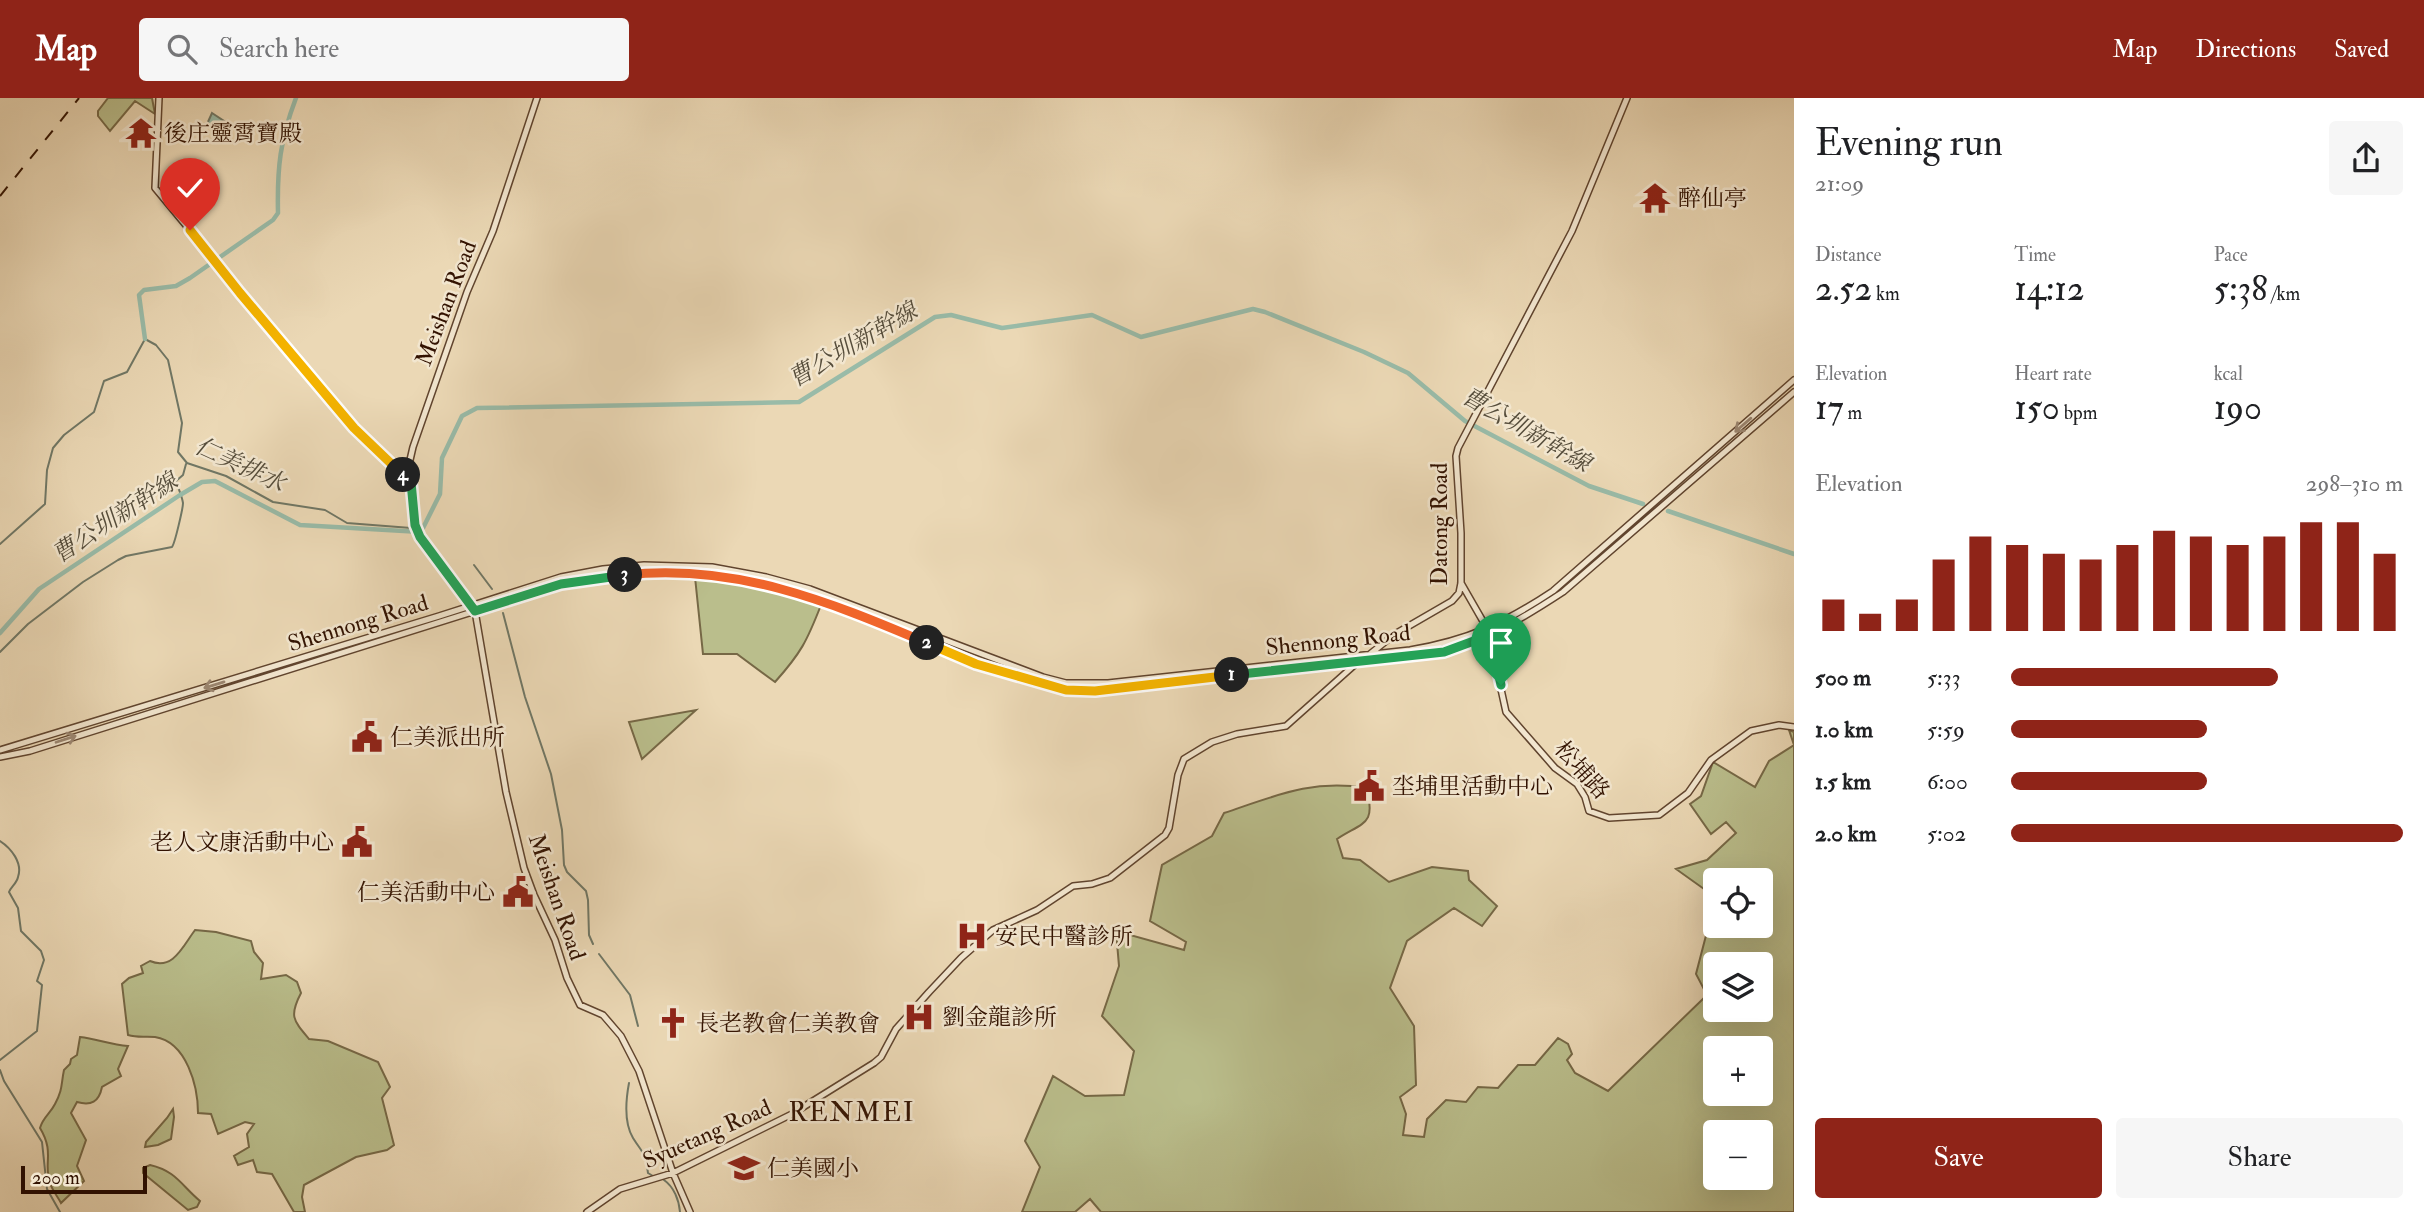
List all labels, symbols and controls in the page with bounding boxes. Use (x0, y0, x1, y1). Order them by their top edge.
search box (139, 18, 629, 81)
text: Map (35, 29, 97, 70)
icon: search (163, 30, 201, 68)
text: Search here (219, 33, 339, 65)
text: Map (2112, 34, 2157, 65)
text: Directions (2195, 34, 2296, 65)
text: Saved (2334, 34, 2389, 65)
temple icon: 後庄靈霄寶殿 (124, 116, 158, 150)
place label: 後庄靈霄寶殿 (164, 119, 302, 148)
text: Evening run (1815, 119, 2003, 167)
button: share (2329, 121, 2403, 195)
pin (160, 158, 220, 230)
icon: check (171, 169, 209, 207)
text: 21:09 (1815, 169, 1864, 198)
temple icon: 醉仙亭 (1638, 181, 1672, 215)
place label: 醉仙亭 (1678, 184, 1747, 213)
street label: Meishan Road (409, 236, 483, 370)
text: Distance (1815, 243, 1881, 267)
text: Time (2014, 243, 2056, 267)
text: Pace (2214, 243, 2248, 267)
text: 2.52 (1815, 267, 1872, 311)
text: 14:12 (2014, 267, 2085, 311)
text: 5:38 (2214, 267, 2268, 311)
text: km (1872, 282, 1900, 306)
text: /km (2268, 282, 2300, 306)
water label: 曹公圳新幹線 (783, 294, 926, 394)
text: Elevation (1815, 362, 1887, 386)
text: Heart rate (2014, 362, 2092, 386)
text: kcal (2214, 362, 2243, 386)
water label: 曹公圳新幹線 (1456, 381, 1599, 481)
text: 17 (1815, 386, 1844, 430)
text: 150 (2014, 386, 2060, 430)
text: 190 (2214, 386, 2262, 430)
text: m (1844, 401, 1862, 425)
text: bpm (2060, 401, 2097, 425)
one-way arrow (1734, 417, 1752, 433)
water label: 仁美排水 (190, 431, 292, 500)
pin: 4 (386, 458, 420, 492)
text: 4 (397, 462, 408, 486)
street label: Datong Road (1425, 463, 1454, 585)
water label: 曹公圳新幹線 (46, 464, 186, 570)
text: Elevation (1815, 469, 1903, 498)
text: 298–310 m (2306, 469, 2403, 498)
pin: 3 (608, 558, 642, 592)
text: 3 (621, 562, 628, 586)
street label: Shennong Road (284, 588, 432, 658)
pin (1471, 613, 1531, 685)
street label: Shennong Road (1264, 618, 1412, 662)
icon: arrive (1482, 624, 1520, 662)
pin: 2 (909, 626, 944, 660)
text: 2 (922, 630, 931, 654)
pin: 1 (1214, 658, 1250, 692)
text: 1 (1228, 662, 1235, 686)
text: 500 m (1815, 663, 1871, 692)
text: 5:33 (1927, 663, 1960, 692)
one-way arrow (203, 679, 225, 692)
text: 1.0 km (1815, 715, 1873, 744)
text: 5:59 (1927, 715, 1965, 744)
public building icon: 仁美派出所 (350, 720, 384, 754)
place label: 仁美派出所 (390, 723, 505, 752)
one-way arrow (54, 732, 76, 745)
street label: 松埔路 (1548, 735, 1616, 805)
text: 1.5 km (1815, 767, 1871, 796)
text: 6:00 (1927, 767, 1968, 796)
public building icon: 坔埔里活動中心 (1352, 769, 1386, 803)
place label: 坔埔里活動中心 (1392, 772, 1553, 801)
text: 2.0 km (1815, 819, 1877, 848)
text: 5:02 (1927, 819, 1966, 848)
public building icon: 老人文康活動中心 (340, 825, 374, 859)
place label: 老人文康活動中心 (150, 828, 334, 857)
street label: Meishan Road (522, 830, 592, 964)
map controls (1703, 868, 1773, 1190)
button: locate (1703, 868, 1773, 938)
public building icon: 仁美活動中心 (501, 875, 535, 909)
place label: 仁美活動中心 (357, 878, 495, 907)
hospital icon: 安民中醫診所 (955, 919, 989, 953)
place label: 安民中醫診所 (995, 922, 1133, 951)
button: layers (1703, 952, 1773, 1022)
hospital icon: 劉金龍診所 (902, 1000, 936, 1034)
place label: 劉金龍診所 (942, 1003, 1057, 1032)
church icon: 長老教會仁美教會 (656, 1006, 690, 1040)
place label: 長老教會仁美教會 (696, 1009, 880, 1038)
button: + (1703, 1036, 1773, 1106)
street label: Syuetang Road (638, 1093, 776, 1175)
district label: RENMEI (789, 1097, 916, 1129)
button: Save (1815, 1118, 2102, 1198)
button: Share (2116, 1118, 2403, 1198)
button: − (1703, 1120, 1773, 1190)
school or university icon: 仁美國小 (727, 1151, 761, 1185)
place label: 仁美國小 (767, 1154, 859, 1183)
scale bar (21, 1163, 147, 1195)
text: 200 m (32, 1166, 80, 1190)

